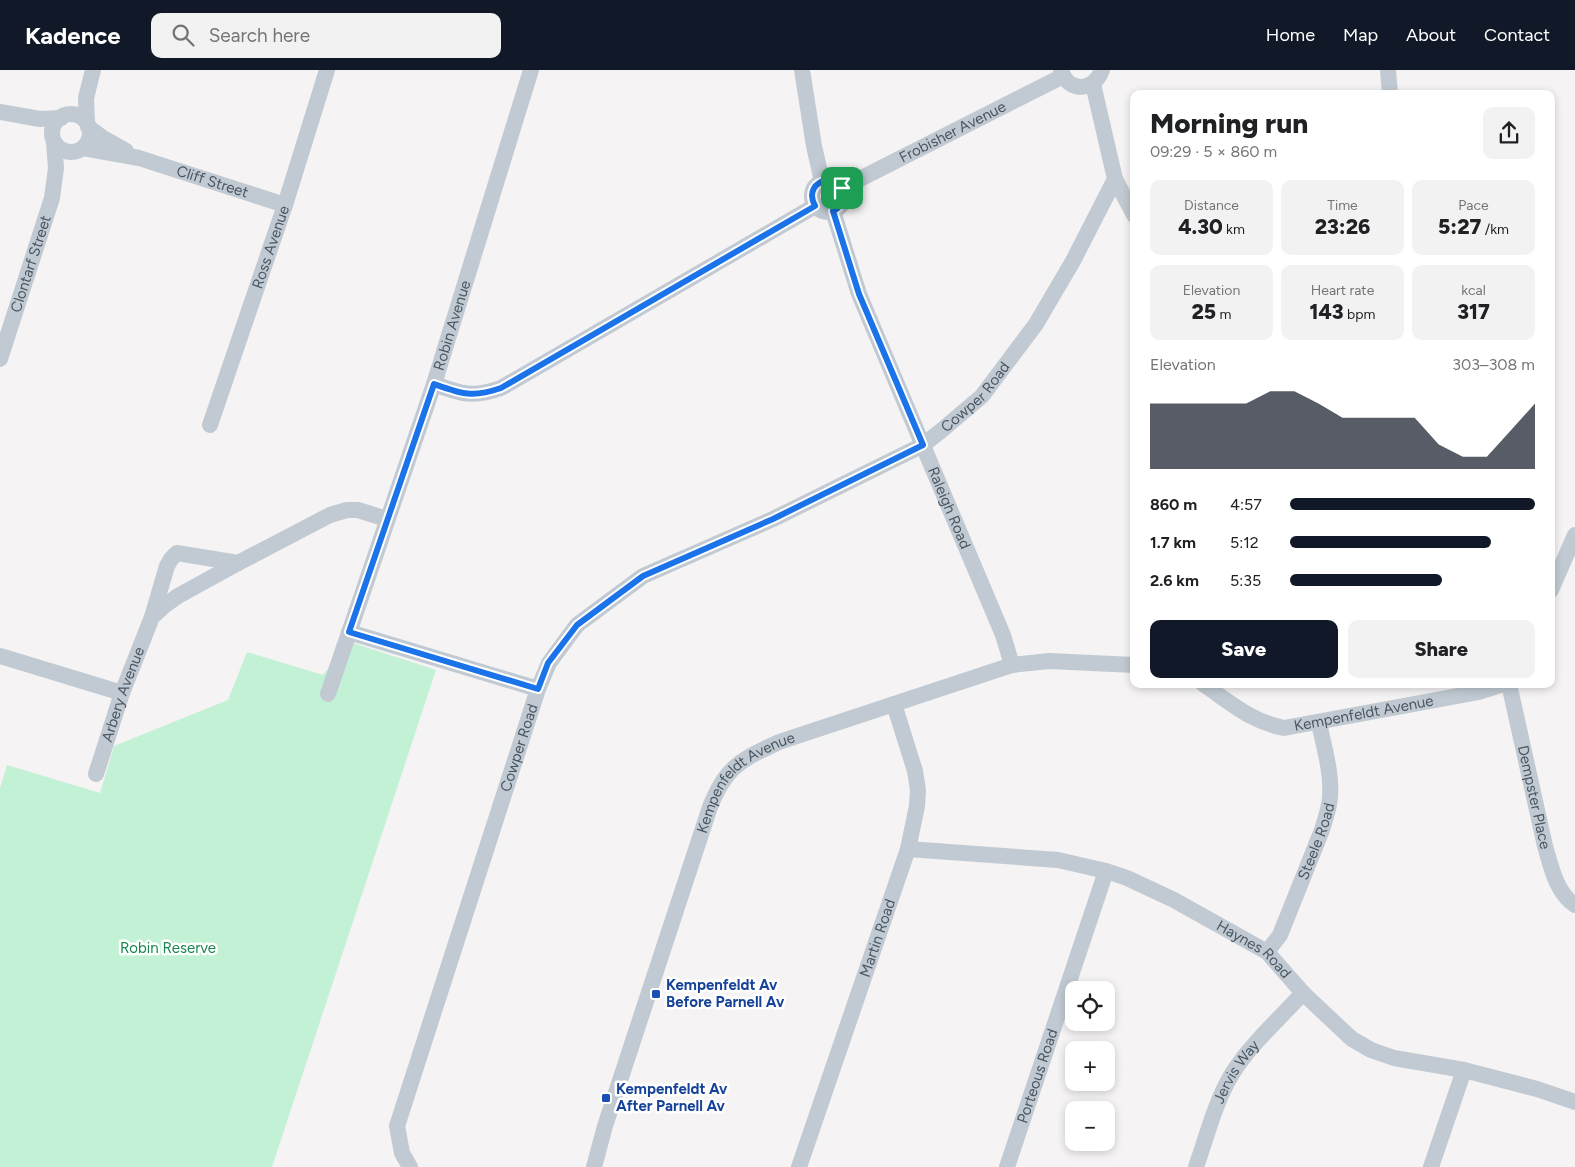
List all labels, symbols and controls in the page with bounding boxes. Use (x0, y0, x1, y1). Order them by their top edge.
search box (151, 13, 501, 58)
text: Kadence (25, 21, 121, 50)
icon: search (169, 21, 197, 49)
text: Search here (209, 24, 310, 47)
text: Home (1266, 24, 1315, 46)
text: Map (1343, 24, 1378, 46)
text: About (1406, 24, 1456, 46)
text: Contact (1484, 24, 1550, 46)
street label: Frobisher Avenue (896, 97, 1009, 166)
text: Morning run (1150, 106, 1308, 140)
button: share (1483, 107, 1535, 159)
text: 09:29 · 5 × 860 m (1150, 142, 1277, 161)
street label: Cliff Street (174, 162, 251, 202)
pin (821, 167, 863, 209)
icon: arrive (828, 174, 856, 202)
text: Distance (1184, 197, 1239, 214)
text: Time (1327, 197, 1358, 214)
text: Pace (1458, 197, 1489, 214)
street label: Ross Avenue (248, 203, 293, 291)
street label: Clontarf Street (7, 213, 55, 315)
text: 4.30 (1178, 214, 1223, 239)
text: 23:26 (1315, 214, 1370, 239)
text: 5:27 (1438, 214, 1481, 239)
text: km (1223, 221, 1245, 238)
text: /km (1481, 221, 1509, 238)
street label: Robin Avenue (430, 278, 474, 373)
text: Elevation (1183, 282, 1240, 299)
text: Heart rate (1311, 282, 1374, 299)
text: kcal (1461, 282, 1486, 299)
text: 25 (1192, 299, 1216, 324)
text: 143 (1309, 299, 1344, 324)
text: 317 (1457, 299, 1490, 324)
text: m (1216, 306, 1232, 323)
text: bpm (1344, 306, 1376, 323)
text: Elevation (1150, 355, 1216, 374)
text: 303–308 m (1452, 355, 1535, 374)
street label: Cowper Road (937, 358, 1013, 436)
street label: Raleigh Road (924, 464, 975, 552)
text: 860 m (1150, 495, 1197, 514)
text: 4:57 (1230, 495, 1262, 514)
text: 1.7 km (1150, 533, 1196, 552)
text: 5:12 (1230, 533, 1259, 552)
text: 2.6 km (1150, 571, 1199, 590)
text: 5:35 (1230, 571, 1261, 590)
button: Save (1150, 620, 1338, 678)
button: Share (1348, 620, 1535, 678)
street label: Arbery Avenue (98, 644, 148, 744)
street label: Kempenfeldt Avenue (1293, 692, 1435, 735)
street label: Cowper Road (496, 701, 542, 794)
street label: Kempenfeldt Avenue (693, 728, 797, 835)
street label: Dempster Place (1514, 744, 1554, 851)
street label: Steele Road (1294, 801, 1338, 883)
street label: Martin Road (856, 897, 899, 979)
street label: Haynes Road (1213, 917, 1295, 982)
park label: Robin Reserve (120, 939, 216, 957)
place label: Kempenfeldt Av Before Parnell Av (666, 976, 785, 1011)
map controls (1065, 981, 1115, 1151)
button: locate (1065, 981, 1115, 1031)
marker: Kempenfeldt Av Before Parnell Av (650, 988, 662, 1000)
street label: Porteous Road (1013, 1026, 1062, 1126)
street label: Jervis Way (1210, 1036, 1263, 1106)
button: + (1065, 1041, 1115, 1091)
place label: Kempenfeldt Av After Parnell Av (616, 1080, 728, 1115)
marker: Kempenfeldt Av After Parnell Av (600, 1092, 612, 1104)
button: − (1065, 1101, 1115, 1151)

